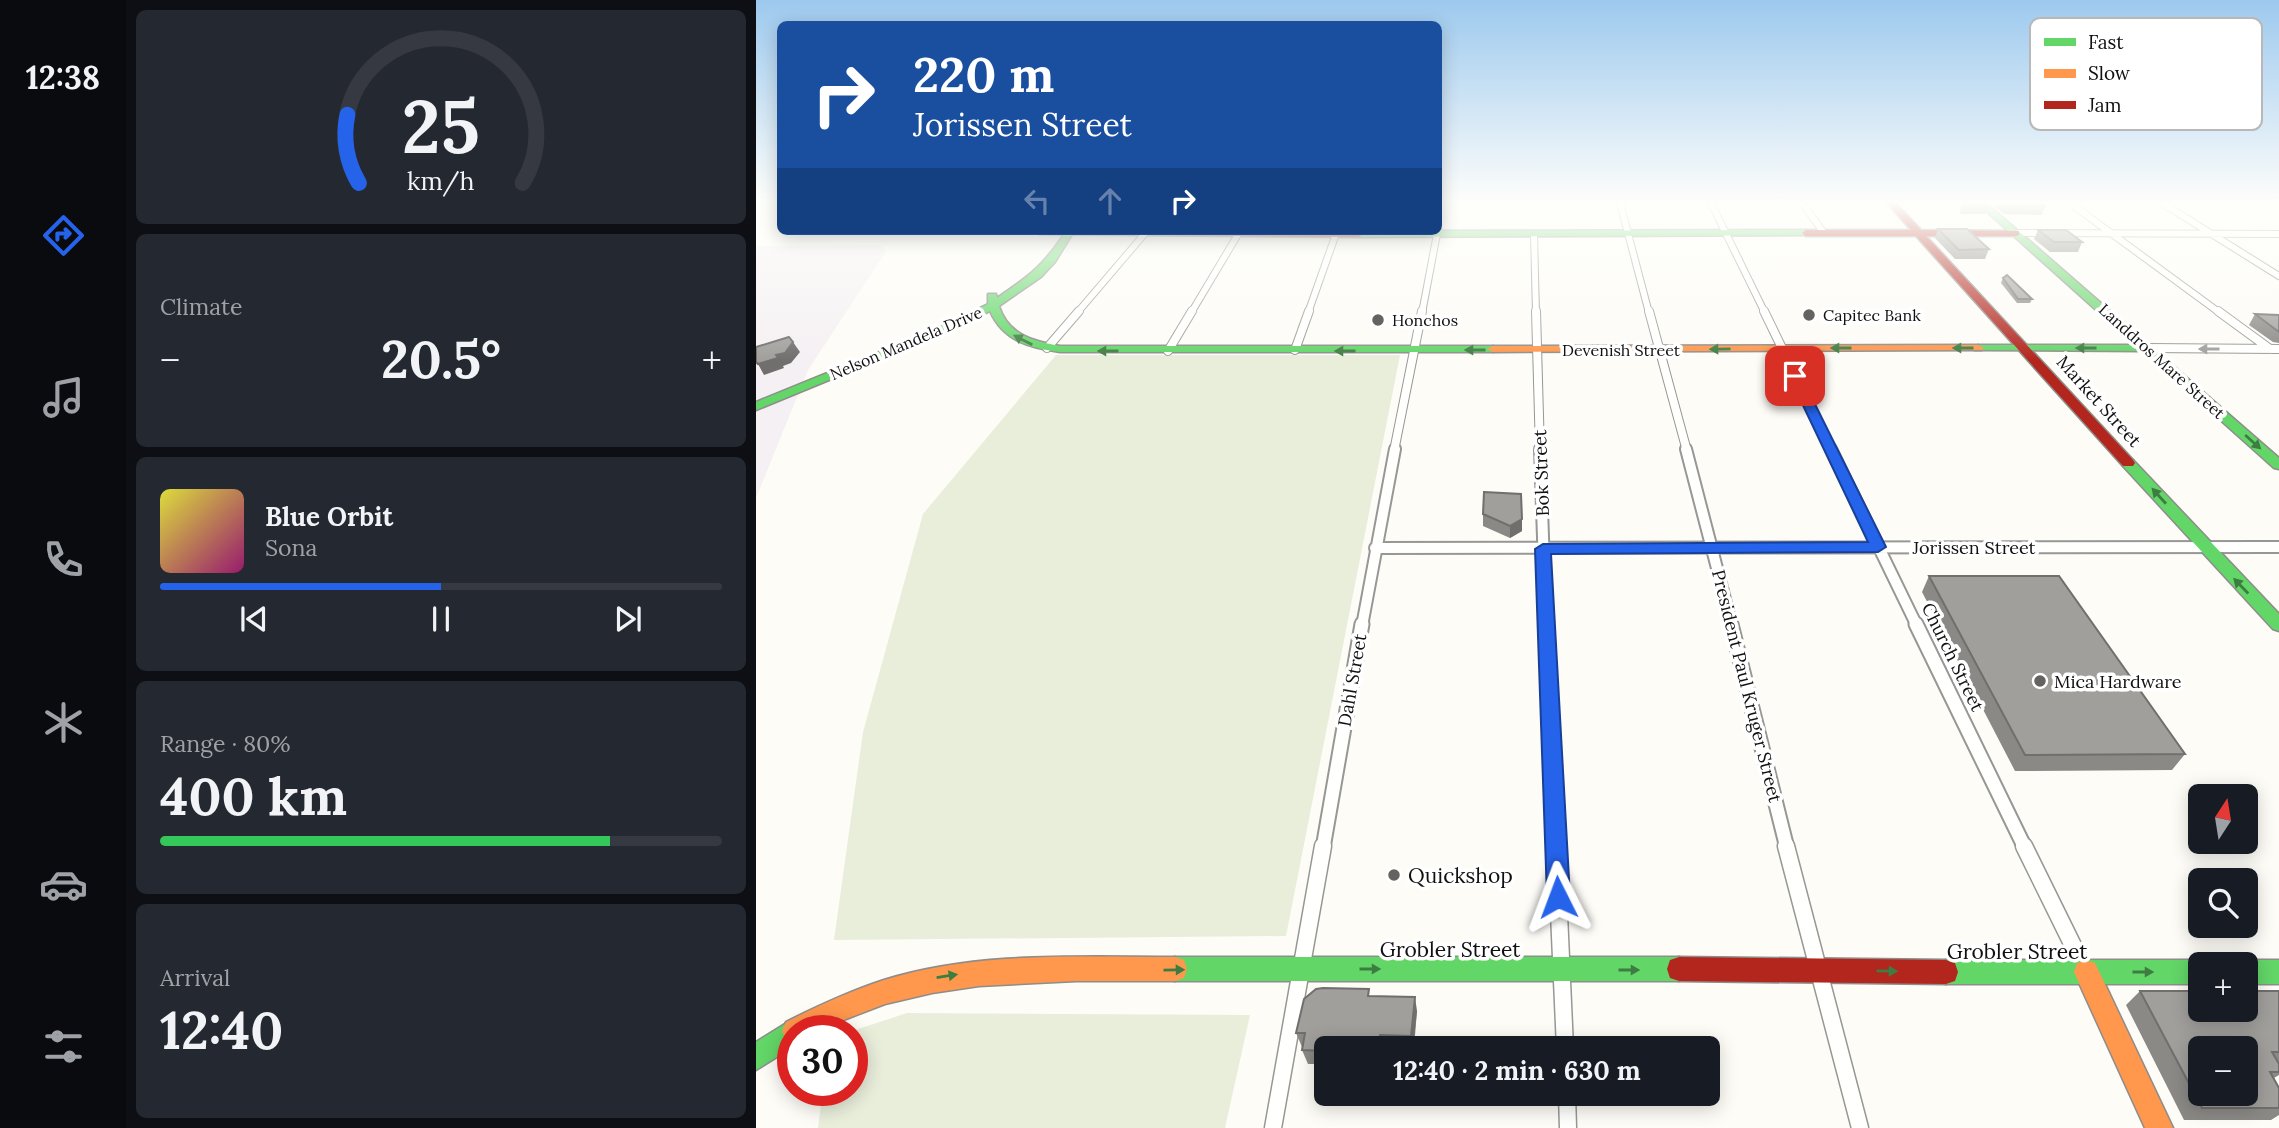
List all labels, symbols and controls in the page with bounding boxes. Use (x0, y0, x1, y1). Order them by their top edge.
legend (2030, 18, 2262, 130)
text: Fast (2088, 30, 2124, 54)
text: 220 m (913, 43, 1054, 105)
icon: right (798, 49, 889, 140)
text: 12:38 (26, 57, 100, 98)
text: Slow (2088, 61, 2131, 85)
text: 25 (402, 80, 480, 173)
text: Jam (2087, 93, 2122, 117)
text: Jorissen Street (913, 104, 1132, 145)
text: km/h (407, 165, 475, 197)
icon: left (1018, 182, 1056, 220)
icon: ahead (1091, 182, 1129, 220)
icon: right (1164, 182, 1202, 220)
icon: directions (39, 211, 88, 260)
text: Climate (160, 292, 242, 321)
street label: Landdros Mare Street (2095, 299, 2230, 423)
street label: Nelson Mandela Drive (827, 302, 985, 384)
place label: Capitec Bank (1823, 305, 1921, 325)
marker: Capitec Bank (1801, 307, 1817, 323)
place label: Honchos (1392, 310, 1458, 330)
marker: Honchos (1370, 312, 1386, 328)
text: 20.5° (381, 326, 501, 392)
one-way arrow (1013, 334, 1033, 346)
text: − (160, 336, 180, 384)
text: + (702, 336, 722, 384)
street label: Devenish Street (1562, 340, 1681, 360)
one-way arrow (1830, 342, 1852, 354)
one-way arrow (1952, 342, 1974, 354)
one-way arrow (2075, 342, 2097, 354)
one-way arrow (1709, 343, 1731, 355)
one-way arrow (2197, 343, 2219, 355)
one-way arrow (1464, 344, 1486, 356)
one-way arrow (1096, 345, 1118, 357)
one-way arrow (1334, 345, 1356, 357)
pin (1765, 346, 1825, 406)
street label: Market Street (2052, 350, 2146, 452)
icon: arrive (1776, 357, 1814, 395)
icon: music (39, 373, 88, 422)
street label: Bok Street (1528, 429, 1554, 517)
one-way arrow (2244, 434, 2262, 450)
one-way arrow (2151, 487, 2167, 505)
text: Blue Orbit (265, 500, 393, 533)
text: Sona (265, 533, 317, 562)
icon: phone (39, 535, 88, 584)
street label: Jorissen Street (1911, 536, 2036, 559)
street label: President Paul Kruger Street (1707, 567, 1787, 805)
one-way arrow (2234, 578, 2250, 595)
street label: Church Street (1917, 599, 1989, 715)
icon: previous (235, 600, 273, 638)
icon: pause (422, 600, 460, 638)
icon: next (609, 600, 647, 638)
street label: Dahl Street (1333, 632, 1371, 728)
place label: Mica Hardware (2054, 670, 2182, 693)
marker: Mica Hardware (2032, 673, 2048, 689)
icon: climate (39, 698, 88, 747)
text: Range · 80% (160, 729, 290, 758)
text: 400 km (160, 763, 347, 829)
north arrow (2188, 784, 2258, 854)
map controls (2188, 784, 2258, 1106)
icon: car (39, 860, 88, 909)
position arrow (1521, 860, 1595, 934)
place label: Quickshop (1408, 862, 1513, 889)
marker: Quickshop (1386, 867, 1402, 883)
button: search (2188, 868, 2258, 938)
street label: Grobler Street (1380, 936, 1521, 963)
street label: Grobler Street (1947, 938, 2088, 965)
button: + (2188, 952, 2258, 1022)
text: Arrival (160, 963, 230, 992)
one-way arrow (1359, 963, 1381, 975)
one-way arrow (1163, 964, 1185, 976)
one-way arrow (1619, 964, 1641, 976)
one-way arrow (1876, 965, 1898, 977)
one-way arrow (2132, 966, 2154, 978)
one-way arrow (936, 970, 958, 981)
text: 12:40 (160, 997, 283, 1063)
speed limit sign: 30 (777, 1015, 868, 1106)
icon: filters (39, 1022, 88, 1071)
button: − (2188, 1036, 2258, 1106)
text: 12:40 · 2 min · 630 m (1393, 1054, 1641, 1087)

